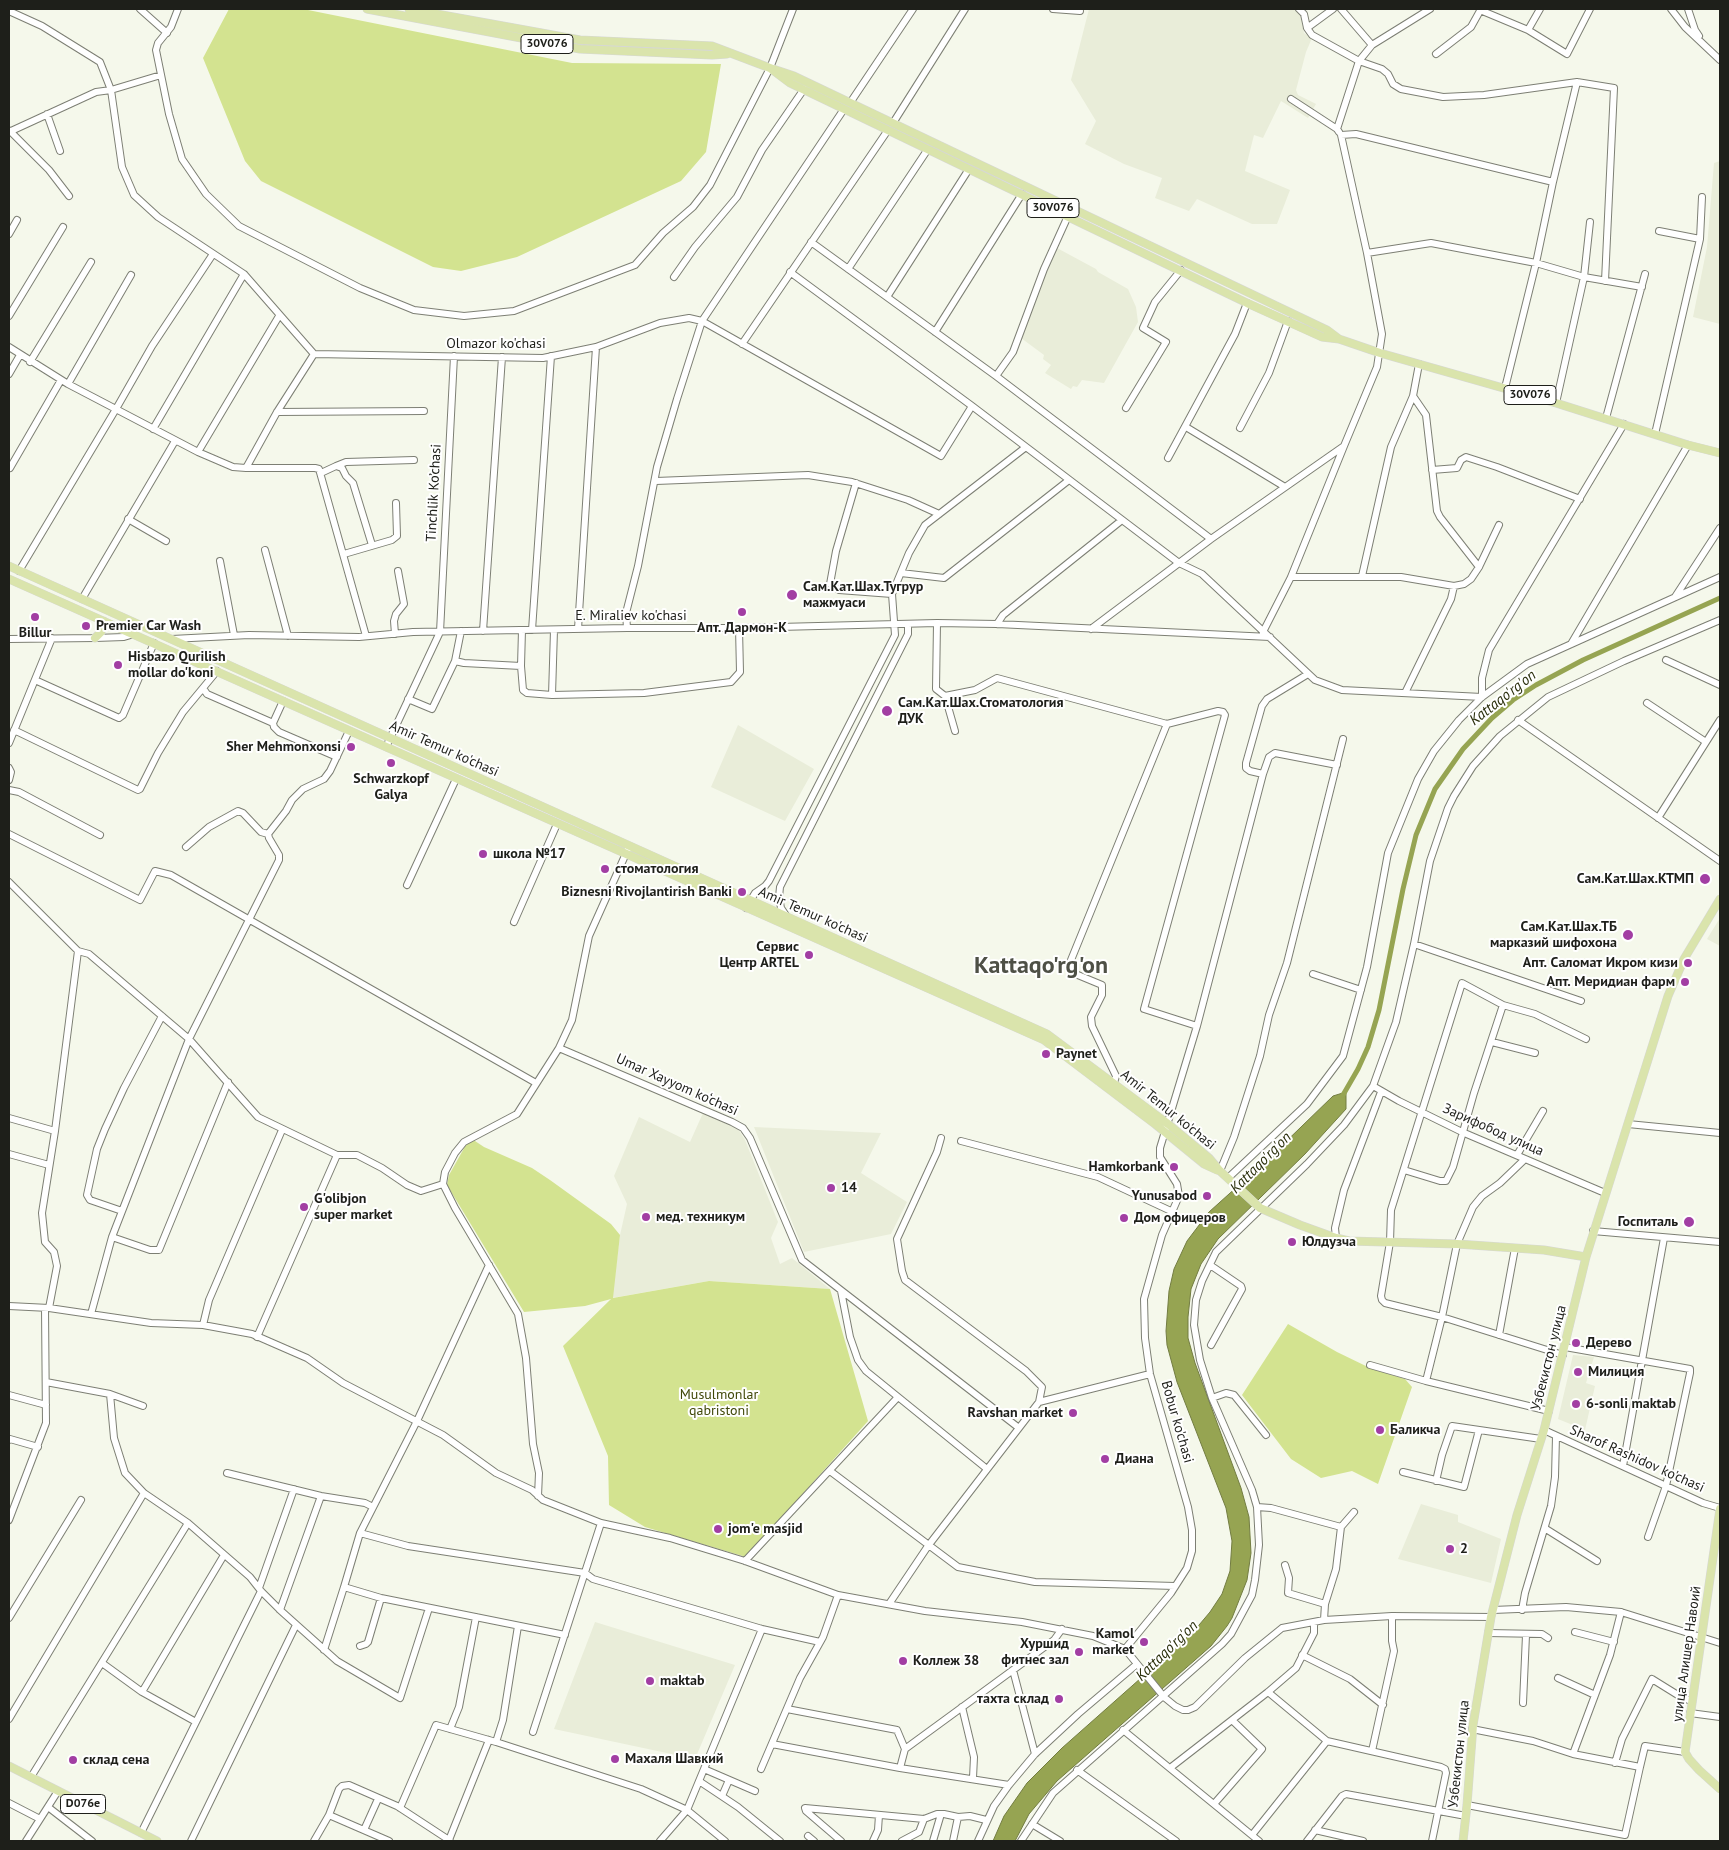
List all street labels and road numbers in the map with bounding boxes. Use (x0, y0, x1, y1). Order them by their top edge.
road number: 30V076 (521, 34, 573, 54)
road number: 30V076 (1027, 198, 1079, 218)
street label: Olmazor ko'chasi (446, 336, 546, 352)
road number: 30V076 (1504, 386, 1556, 404)
street label: Tinchlik Ko’chasi (423, 444, 445, 542)
street label: E. Miraliev ko'chasi (575, 608, 687, 624)
street label: Amir Temur ko'chasi (387, 717, 501, 781)
street label: Amir Temur ko'chasi (756, 883, 870, 947)
street label: Umar Xayyom ko‘chasi (613, 1051, 741, 1119)
street label: Amir Temur ko'chasi (1117, 1066, 1219, 1154)
street label: Зарифобод улица (1440, 1100, 1546, 1160)
street label: Узбекистон улица (1528, 1304, 1570, 1412)
street label: Bobur ko'chasi (1157, 1379, 1197, 1465)
street label: Sharof Rashidov ko'chasi (1567, 1422, 1707, 1496)
street label: улица Алишер Навоий (1669, 1585, 1705, 1723)
street label: Узбекистон улица (1445, 1699, 1473, 1809)
road number: D076e (61, 1795, 106, 1814)

